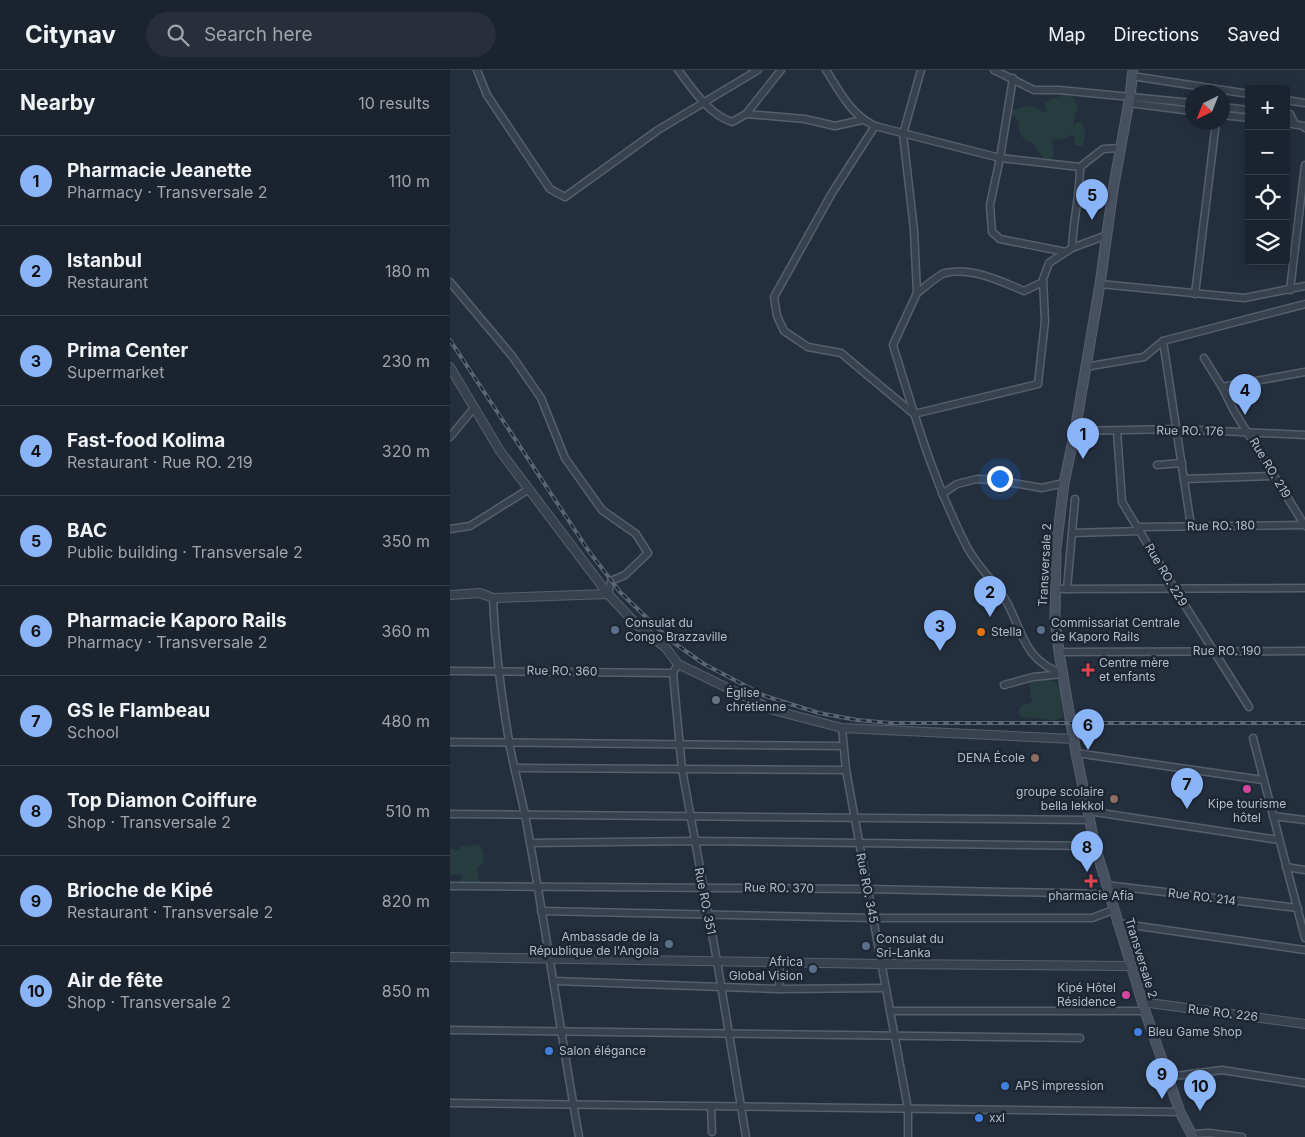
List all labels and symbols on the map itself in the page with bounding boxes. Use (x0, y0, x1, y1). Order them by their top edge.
north arrow (1185, 85, 1230, 130)
pin: 5 (1076, 179, 1108, 220)
pin: 4 (1229, 374, 1261, 415)
pin: 1 (1067, 418, 1099, 459)
street label: Rue RO. 176 (1156, 422, 1224, 439)
street label: Rue RO. 219 (1246, 435, 1294, 501)
your location (987, 466, 1013, 492)
street label: Rue RO. 180 (1187, 517, 1255, 534)
street label: Transversale 2 (1035, 523, 1054, 607)
street label: Rue RO. 229 (1142, 541, 1191, 609)
pin: 2 (974, 576, 1006, 617)
pin: 3 (924, 610, 956, 651)
place label: Consulat du Congo Brazzaville (625, 615, 727, 644)
place label: Commissariat Centrale de Kaporo Rails (1051, 615, 1180, 644)
marker: Consulat du Congo Brazzaville (609, 624, 621, 636)
place label: Stella (991, 624, 1022, 639)
marker: Commissariat Centrale de Kaporo Rails (1035, 624, 1047, 636)
marker: Stella (975, 626, 987, 638)
street label: Rue RO. 190 (1193, 643, 1261, 658)
place label: Centre mère et enfants (1099, 655, 1169, 684)
street label: Rue RO. 360 (526, 662, 598, 679)
marker: Centre mère et enfants (1081, 663, 1095, 677)
place label: Église chrétienne (726, 685, 786, 714)
marker: Église chrétienne (710, 694, 722, 706)
pin: 6 (1072, 709, 1104, 750)
place label: DENA École (957, 750, 1025, 765)
marker: DENA École (1029, 752, 1041, 764)
pin: 7 (1171, 768, 1203, 809)
marker: Kipe tourisme hôtel (1241, 783, 1253, 795)
place label: groupe scolaire bella lekkol (1016, 784, 1104, 813)
marker: groupe scolaire bella lekkol (1108, 793, 1120, 805)
place label: Kipe tourisme hôtel (1208, 796, 1286, 825)
pin: 8 (1071, 831, 1103, 872)
street label: Rue RO. 345 (853, 852, 882, 924)
street label: Rue RO. 351 (692, 866, 719, 936)
marker: pharmacie Afia (1085, 875, 1097, 887)
street label: Rue RO. 370 (744, 879, 814, 896)
street label: Rue RO. 214 (1167, 885, 1237, 908)
place label: pharmacie Afia (1048, 888, 1134, 903)
street label: Transversale 2 (1122, 916, 1161, 1000)
place label: Ambassade de la République de l'Angola (529, 929, 659, 958)
place label: Consulat du Sri-Lanka (876, 931, 944, 960)
marker: Ambassade de la République de l'Angola (663, 938, 675, 950)
marker: Consulat du Sri-Lanka (860, 940, 872, 952)
place label: Africa Global Vision (729, 954, 803, 983)
marker: Africa Global Vision (807, 963, 819, 975)
place label: Kipé Hôtel Résidence (1057, 980, 1116, 1009)
marker: Kipé Hôtel Résidence (1120, 989, 1132, 1001)
street label: Rue RO. 226 (1187, 1001, 1259, 1024)
place label: Bleu Game Shop (1148, 1024, 1242, 1039)
marker: Bleu Game Shop (1132, 1026, 1144, 1038)
place label: Salon élégance (559, 1043, 646, 1058)
marker: Salon élégance (543, 1045, 555, 1057)
pin: 9 (1146, 1058, 1178, 1099)
pin: 10 (1184, 1070, 1216, 1111)
place label: APS impression (1015, 1078, 1104, 1093)
marker: APS impression (999, 1080, 1011, 1092)
place label: xxl (989, 1110, 1005, 1125)
marker: xxl (973, 1112, 985, 1124)

